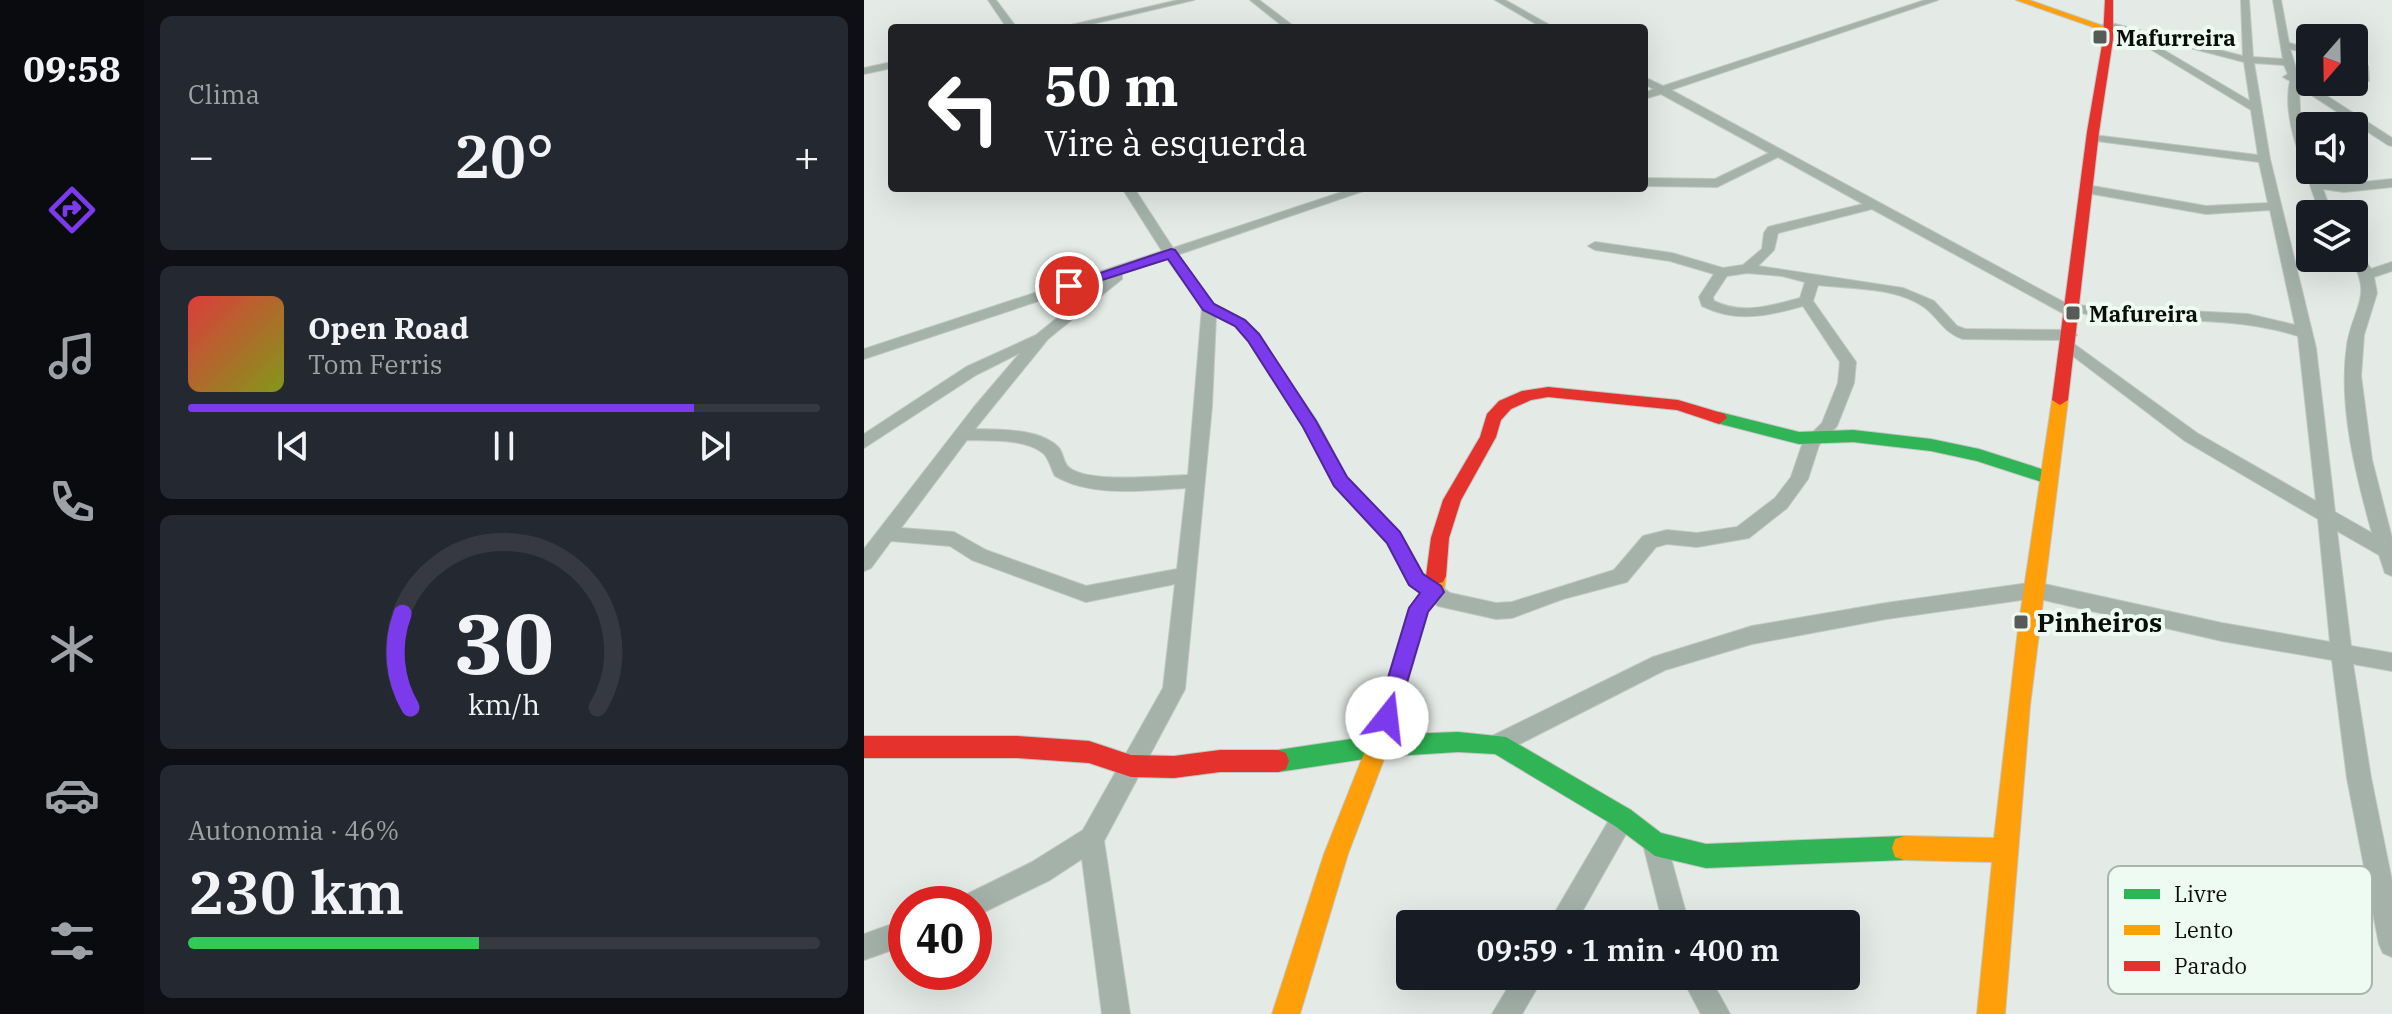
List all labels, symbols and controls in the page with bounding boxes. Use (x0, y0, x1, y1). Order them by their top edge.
place label: Mafurreira (2116, 23, 2236, 52)
north arrow (2296, 24, 2368, 96)
map controls (2296, 24, 2368, 272)
marker: Mafurreira (2091, 28, 2109, 46)
text: 09:58 (23, 45, 121, 92)
text: 50 m (1044, 49, 1179, 121)
icon: left (912, 56, 1016, 160)
text: Clima (188, 77, 260, 111)
button: sound (2296, 112, 2368, 184)
text: 20° (454, 116, 554, 195)
text: Vire à esquerda (1044, 119, 1308, 166)
text: − (188, 127, 214, 184)
text: + (794, 127, 820, 184)
icon: directions (44, 182, 100, 238)
button: layers (2296, 200, 2368, 272)
pin (1035, 252, 1103, 320)
icon: arrive (1047, 264, 1091, 308)
place label: Mafureira (2089, 299, 2198, 328)
marker: Mafureira (2064, 304, 2082, 322)
text: Open Road (308, 308, 469, 347)
icon: music (44, 328, 100, 384)
text: Tom Ferris (308, 347, 442, 381)
icon: previous (271, 424, 315, 468)
icon: pause (482, 424, 526, 468)
icon: next (693, 424, 737, 468)
icon: phone (44, 474, 100, 530)
text: 30 (454, 588, 554, 696)
place label: Pinheiros (2037, 605, 2162, 639)
marker: Pinheiros (2012, 613, 2030, 631)
icon: climate (44, 621, 100, 677)
position arrow (1345, 676, 1429, 760)
text: km/h (468, 686, 540, 723)
icon: car (44, 767, 100, 823)
text: Autonomia · 46% (188, 813, 399, 847)
text: 230 km (188, 852, 404, 931)
legend (2108, 866, 2372, 994)
text: Livre (2174, 879, 2227, 908)
speed limit sign: 40 (888, 886, 992, 990)
icon: filters (44, 913, 100, 969)
text: Lento (2174, 915, 2233, 944)
text: 09:59 · 1 min · 400 m (1477, 930, 1779, 969)
text: Parado (2174, 951, 2247, 980)

